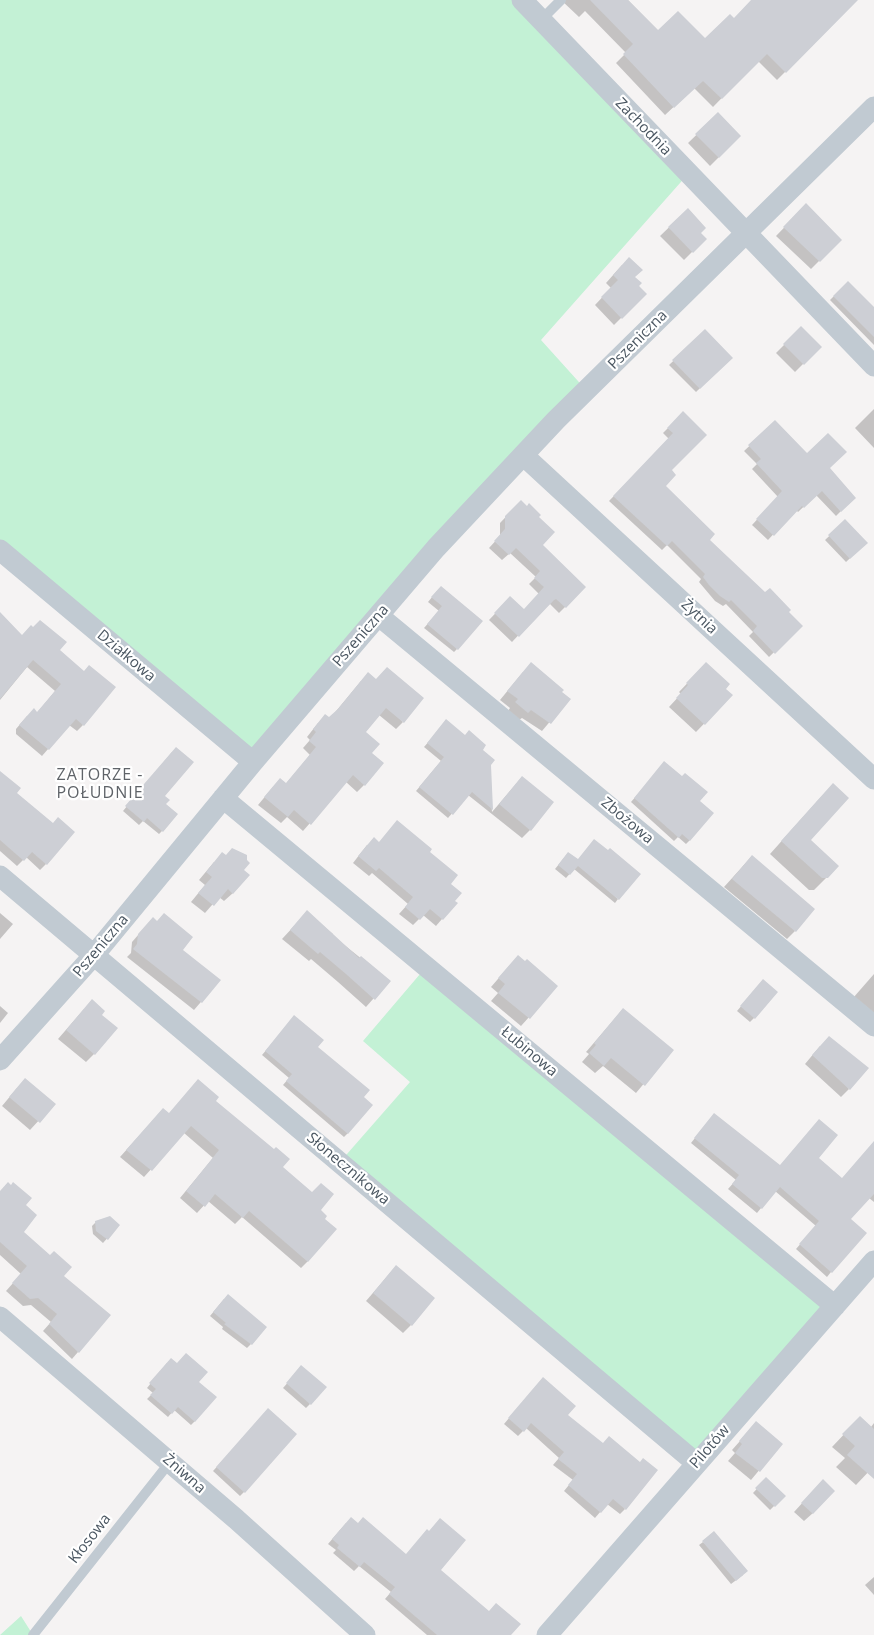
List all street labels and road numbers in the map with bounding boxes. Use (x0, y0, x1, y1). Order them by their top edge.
street label: Zachodnia (611, 95, 675, 159)
street label: Pszeniczna (605, 307, 671, 373)
street label: Żytnia (677, 596, 721, 638)
street label: Pszeniczna (329, 601, 393, 671)
street label: Działkowa (93, 626, 159, 686)
street label: Zbożowa (597, 794, 657, 848)
street label: Pszeniczna (70, 911, 132, 981)
street label: Łubinowa (497, 1023, 561, 1081)
street label: Słonecznikowa (303, 1129, 393, 1209)
street label: Pilotów (686, 1422, 734, 1472)
street label: Żniwna (159, 1451, 209, 1497)
street label: Kłosowa (65, 1511, 115, 1567)

